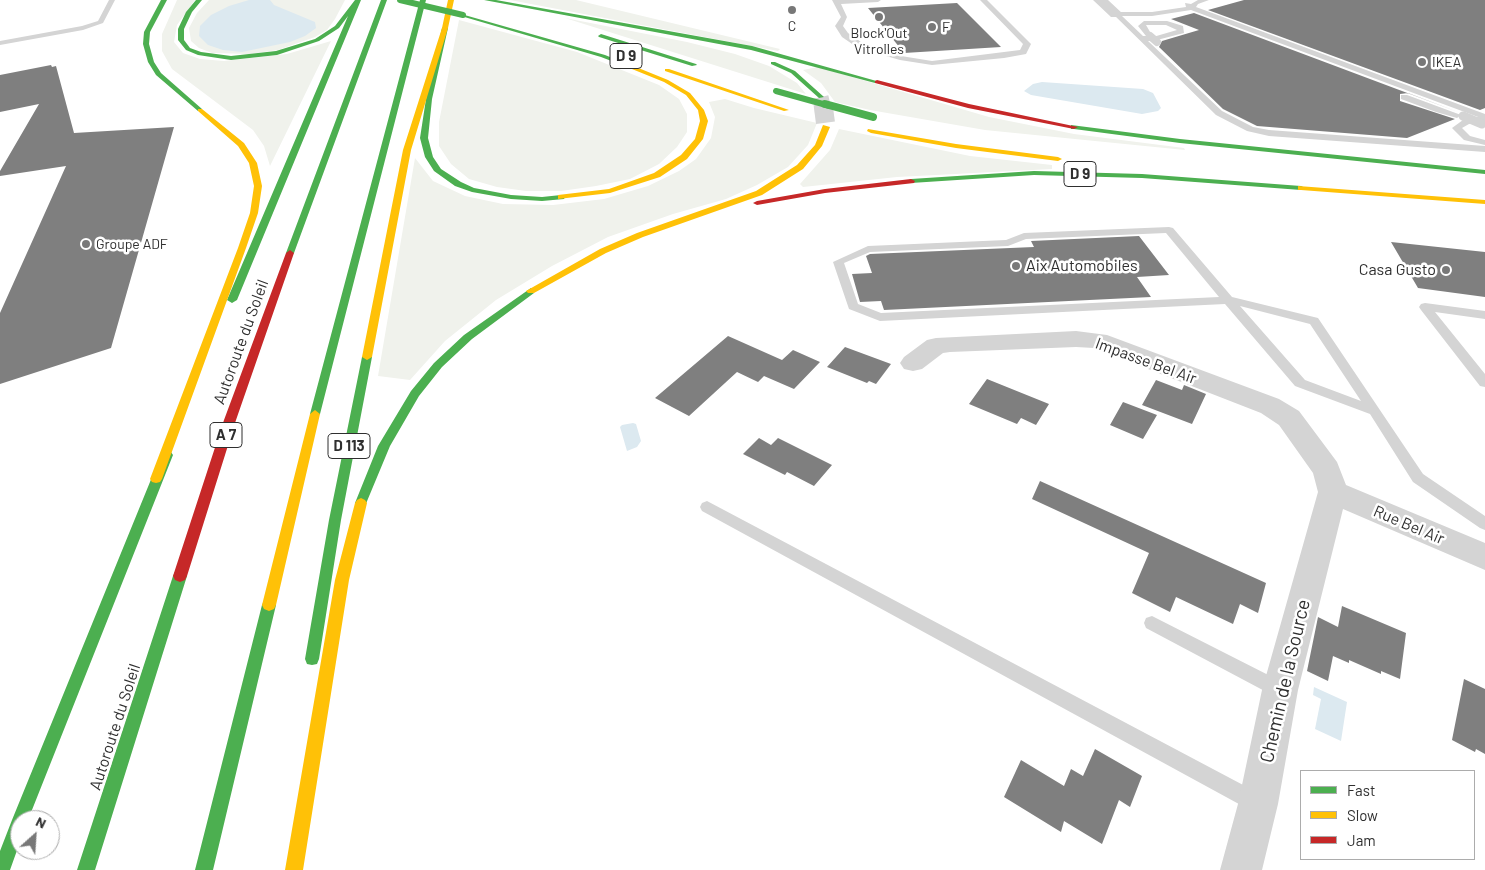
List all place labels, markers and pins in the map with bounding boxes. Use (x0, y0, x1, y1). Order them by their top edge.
marker: C (786, 4, 798, 16)
marker: Block'Out Vitrolles (873, 11, 885, 23)
place label: C (788, 18, 796, 34)
place label: F (942, 19, 950, 35)
marker: F (926, 21, 938, 33)
place label: Block'Out Vitrolles (850, 25, 908, 58)
place label: IKEA (1432, 54, 1461, 70)
marker: IKEA (1416, 56, 1428, 68)
place label: Groupe ADF (96, 236, 168, 252)
marker: Groupe ADF (80, 238, 92, 250)
place label: Aix Automobiles (1026, 256, 1138, 276)
marker: Aix Automobiles (1010, 260, 1022, 272)
place label: Casa Gusto (1359, 260, 1436, 280)
marker: Casa Gusto (1440, 264, 1452, 276)

